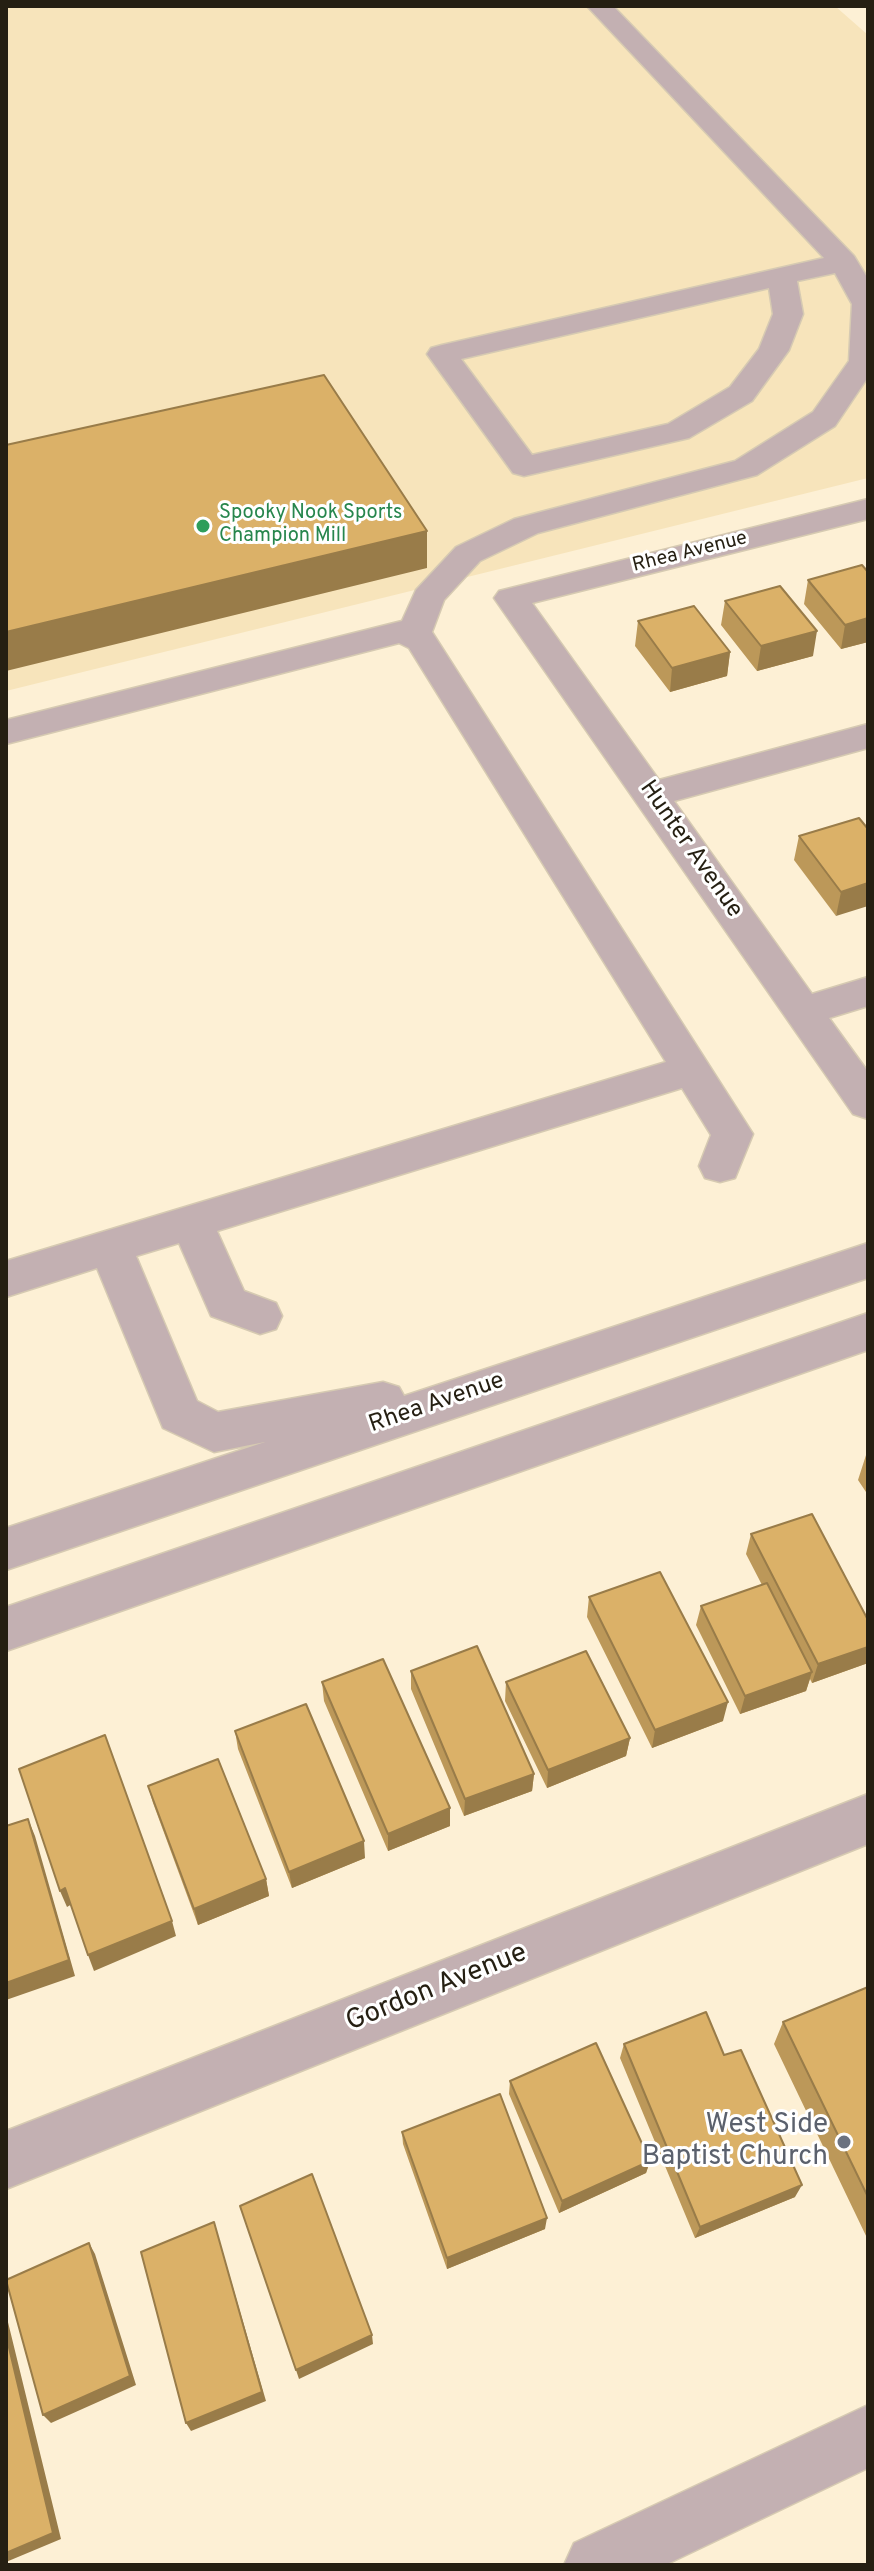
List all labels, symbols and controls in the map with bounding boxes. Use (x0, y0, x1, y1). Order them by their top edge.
place label: Spooky Nook Sports Champion Mill (219, 502, 402, 549)
marker: Spooky Nook Sports Champion Mill (194, 517, 212, 535)
street label: Rhea Avenue (630, 527, 750, 579)
street label: Hunter Avenue (632, 776, 748, 924)
street label: Rhea Avenue (366, 1367, 508, 1441)
street label: Gordon Avenue (342, 1937, 532, 2041)
place label: West Side Baptist Church (642, 2109, 828, 2175)
marker: West Side Baptist Church (835, 2133, 853, 2151)

